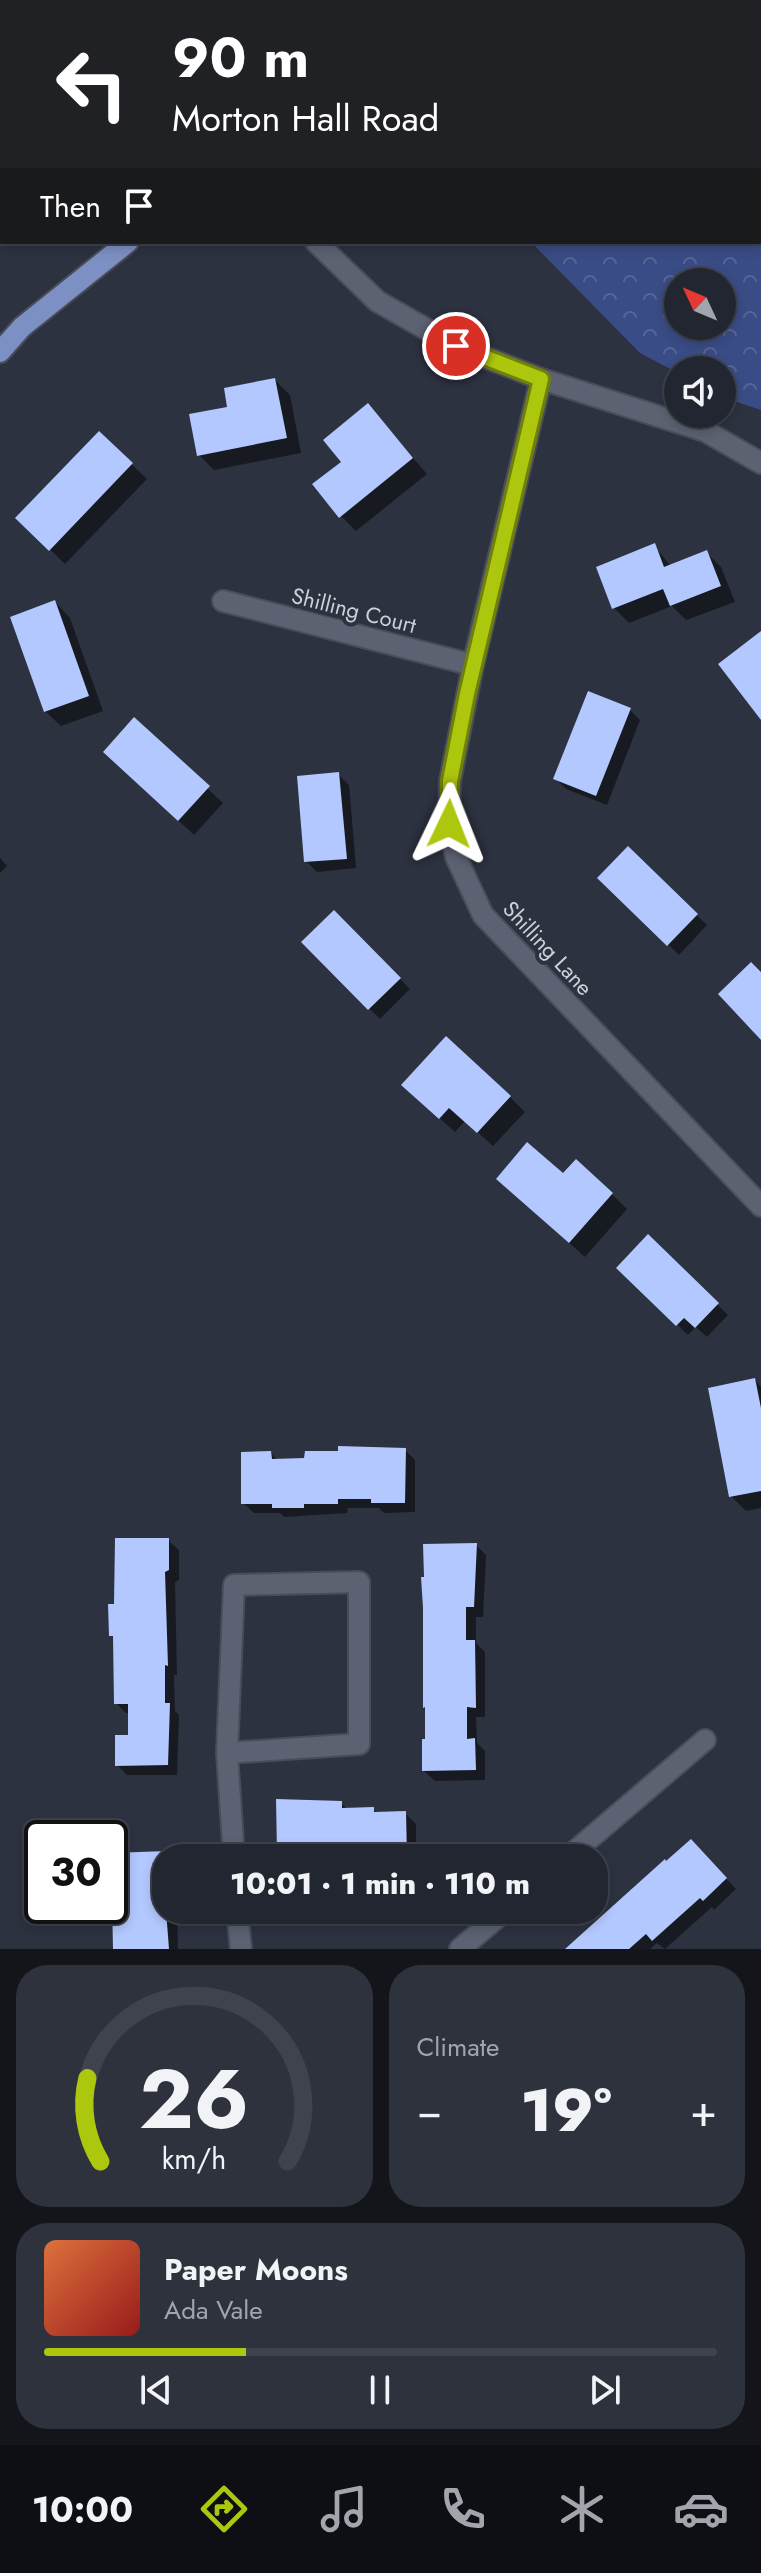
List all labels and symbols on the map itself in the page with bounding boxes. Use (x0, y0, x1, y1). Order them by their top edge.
north arrow (664, 268, 736, 340)
pin (422, 312, 490, 380)
street label: Shilling Court (288, 579, 420, 641)
position arrow (407, 782, 491, 866)
street label: Shilling Lane (496, 893, 600, 1003)
speed limit sign: 30 (24, 1820, 128, 1924)

